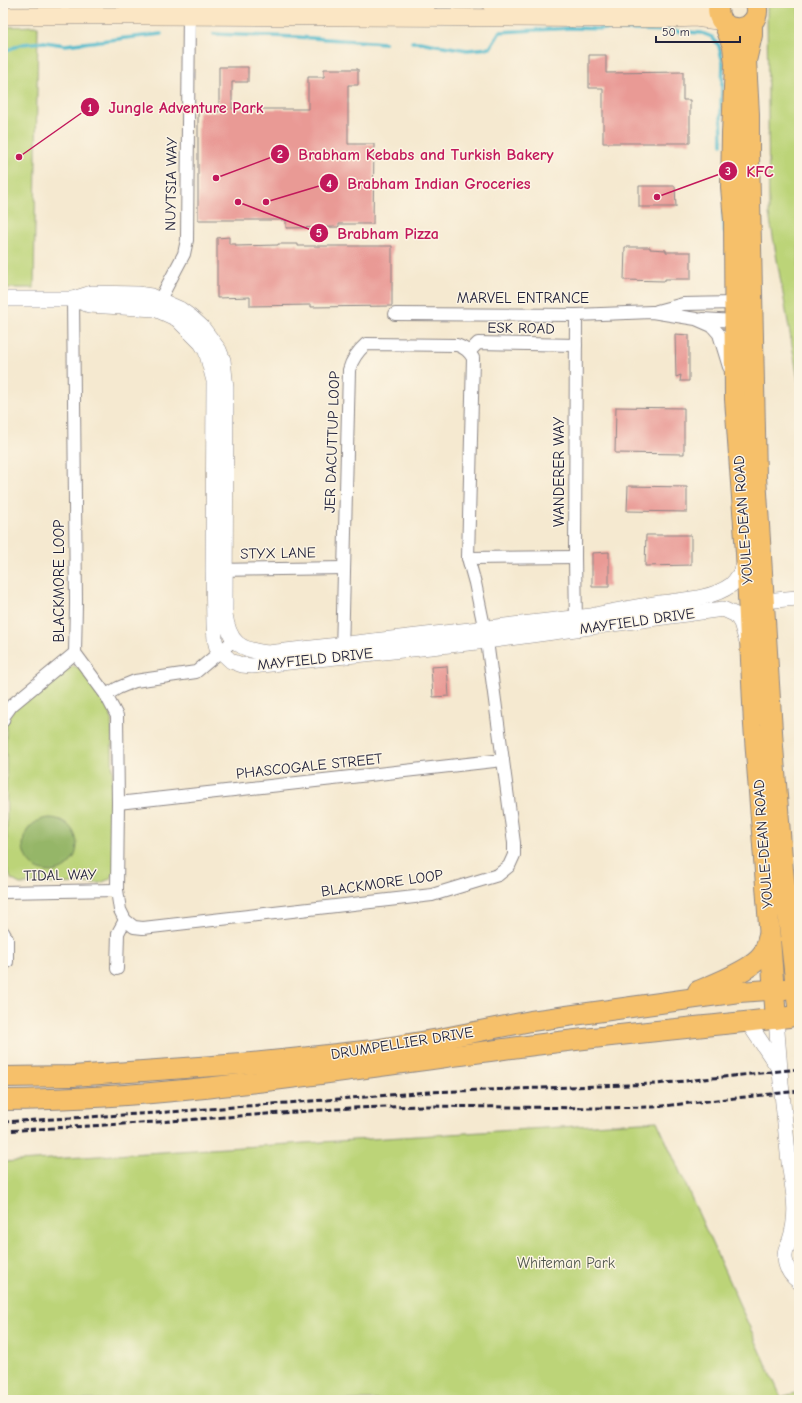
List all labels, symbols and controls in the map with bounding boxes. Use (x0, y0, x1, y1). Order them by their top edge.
scale bar (656, 18, 740, 44)
text: 50 m (662, 25, 690, 39)
callout: Jungle Adventure Park (80, 93, 271, 121)
text: Jungle Adventure Park (108, 99, 264, 117)
text: 1 (88, 101, 93, 115)
street label: NUYTSIA WAY (161, 137, 181, 231)
callout: Brabham Kebabs and Turkish Bakery (270, 140, 562, 168)
text: Brabham Kebabs and Turkish Bakery (298, 146, 554, 164)
text: 2 (277, 147, 283, 161)
callout: KFC (718, 157, 782, 185)
text: KFC (746, 163, 774, 181)
text: 3 (725, 164, 731, 178)
callout: Brabham Indian Groceries (319, 169, 539, 197)
text: Brabham Indian Groceries (347, 175, 531, 193)
text: 4 (326, 177, 332, 191)
callout: Brabham Pizza (309, 219, 447, 247)
text: Brabham Pizza (337, 225, 439, 243)
text: 5 (316, 226, 322, 240)
street label: MARVEL ENTRANCE (457, 289, 589, 307)
street label: ESK ROAD (487, 318, 555, 338)
street label: JER DACUTTUP LOOP (321, 370, 343, 513)
street label: WANDERER WAY (550, 417, 568, 527)
street label: YOULE-DEAN ROAD (730, 455, 756, 585)
street label: BLACKMORE LOOP (50, 519, 68, 642)
street label: STYX LANE (240, 543, 316, 563)
street label: MAYFIELD DRIVE (578, 604, 696, 638)
street label: MAYFIELD DRIVE (256, 644, 374, 674)
street label: PHASCOGALE STREET (235, 749, 383, 783)
street label: YOULE-DEAN ROAD (750, 779, 776, 909)
street label: TIDAL WAY (23, 865, 97, 885)
street label: BLACKMORE LOOP (320, 865, 445, 900)
street label: DRUMPELLIER DRIVE (329, 1023, 475, 1063)
park label: Whiteman Park (517, 1254, 616, 1272)

